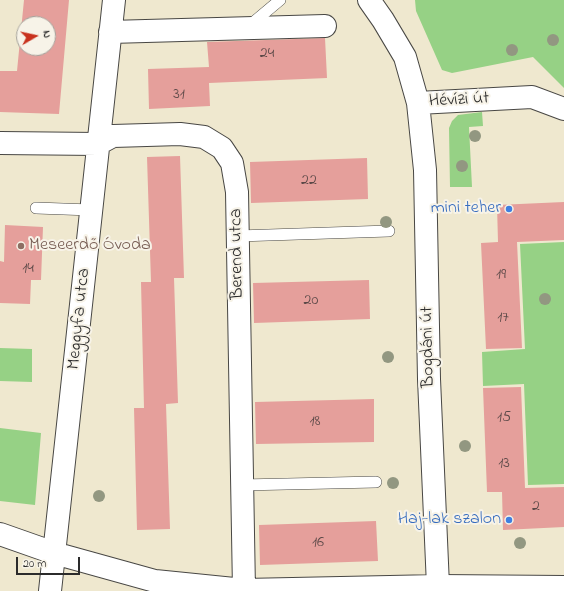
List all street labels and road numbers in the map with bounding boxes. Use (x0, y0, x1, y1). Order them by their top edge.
street label: Hévízi út (428, 89, 490, 113)
street label: Berend utca (226, 208, 250, 300)
street label: Meggyfa utca (64, 267, 96, 371)
street label: Bogdáni út (417, 306, 441, 388)

